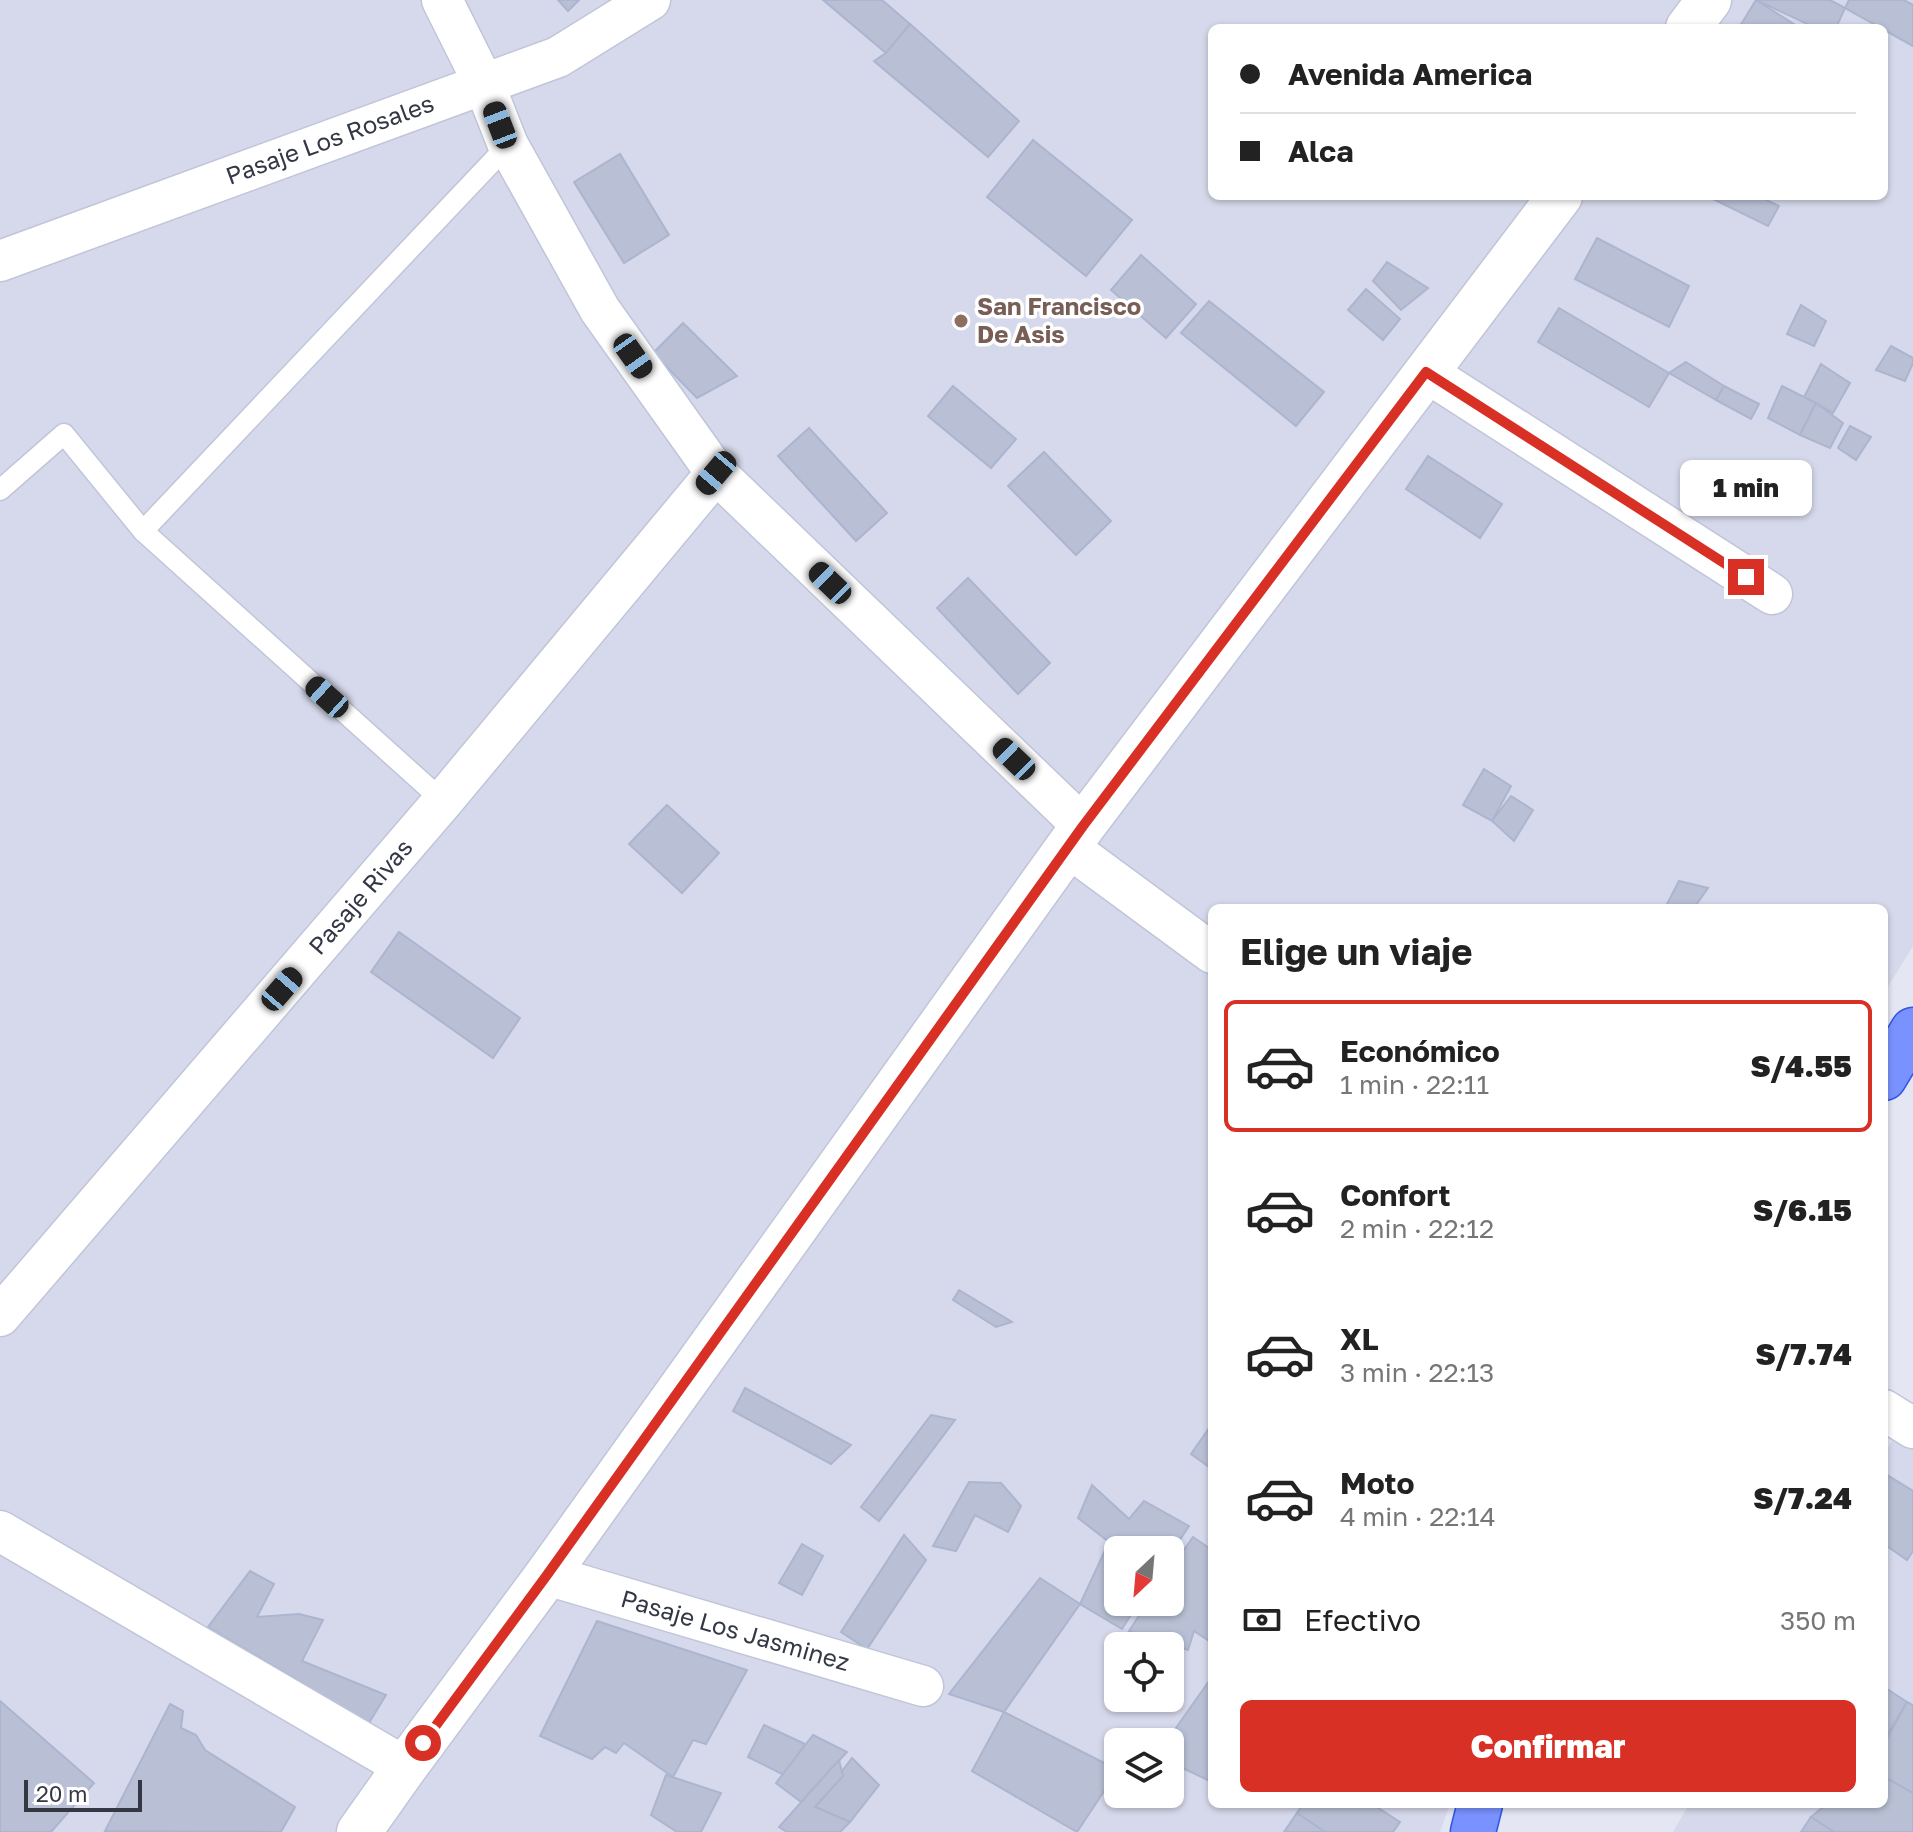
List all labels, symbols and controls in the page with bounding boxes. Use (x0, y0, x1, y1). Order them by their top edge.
text: Avenida America (1288, 56, 1532, 92)
street label: Pasaje Los Rosales (222, 88, 437, 190)
car (480, 98, 520, 152)
text: Alca (1288, 133, 1354, 169)
place label: San Francisco De Asis (977, 291, 1141, 348)
marker: San Francisco De Asis (952, 312, 970, 330)
car (609, 329, 657, 383)
car (691, 447, 741, 499)
callout: 1 min (1680, 461, 1812, 517)
text: 1 min (1713, 472, 1779, 503)
car (804, 558, 856, 608)
route end (1728, 559, 1764, 595)
car (301, 672, 353, 722)
car (988, 734, 1040, 784)
street label: Pasaje Rivas (302, 832, 418, 960)
text: Elige un viaje (1240, 930, 1472, 973)
car (257, 963, 307, 1015)
icon: car (1244, 1030, 1316, 1102)
text: Económico (1340, 1033, 1500, 1069)
text: S/4.55 (1750, 1048, 1852, 1084)
text: 1 min · 22:11 (1340, 1069, 1489, 1100)
icon: car (1244, 1174, 1316, 1246)
text: Confort (1340, 1177, 1451, 1213)
text: S/6.15 (1753, 1192, 1852, 1228)
text: 2 min · 22:12 (1340, 1213, 1494, 1244)
icon: car (1244, 1318, 1316, 1390)
text: XL (1340, 1321, 1379, 1357)
text: S/7.74 (1755, 1336, 1852, 1372)
text: 3 min · 22:13 (1340, 1357, 1494, 1388)
icon: car (1244, 1462, 1316, 1534)
text: Moto (1340, 1465, 1415, 1501)
text: S/7.24 (1753, 1480, 1852, 1516)
text: 4 min · 22:14 (1340, 1501, 1496, 1532)
north arrow (1104, 1536, 1184, 1616)
map controls (1104, 1536, 1184, 1808)
street label: Pasaje Los Jasminez (618, 1583, 853, 1676)
icon: cash (1240, 1598, 1284, 1642)
text: Efectivo (1304, 1602, 1421, 1638)
text: 350 m (1780, 1605, 1856, 1636)
button: locate (1104, 1632, 1184, 1712)
button: Confirmar (1240, 1700, 1856, 1792)
route start (405, 1725, 441, 1761)
button: layers (1104, 1728, 1184, 1808)
scale bar (24, 1776, 142, 1812)
text: 20 m (36, 1780, 87, 1807)

